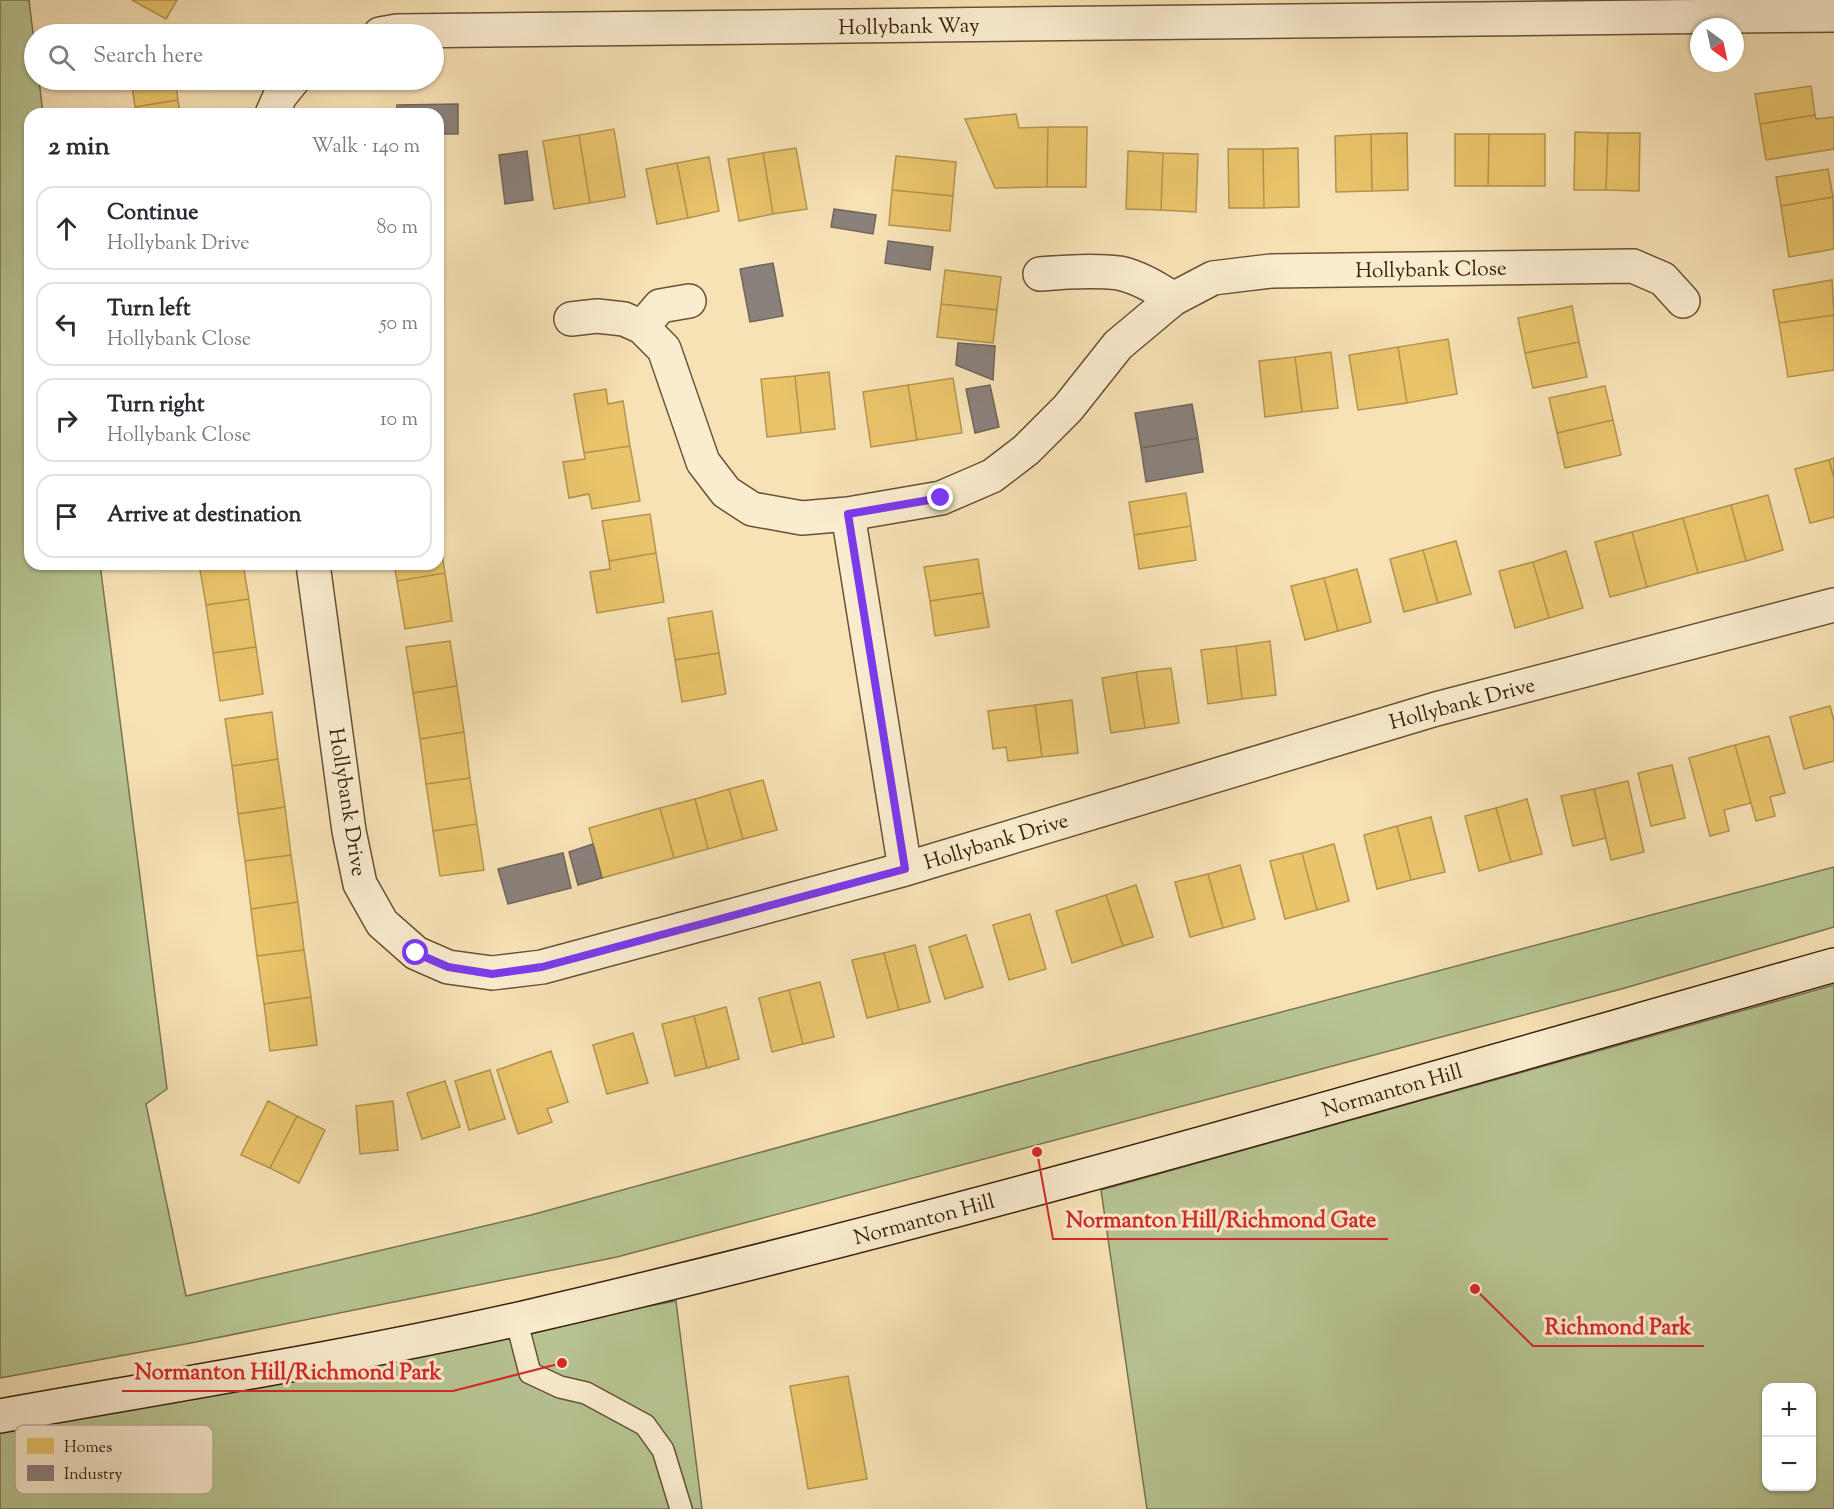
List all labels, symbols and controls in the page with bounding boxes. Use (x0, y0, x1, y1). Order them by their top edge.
street label: Hollybank Way (838, 12, 980, 44)
north arrow (1690, 18, 1744, 72)
search box (24, 24, 444, 90)
icon: search (45, 41, 78, 74)
text: Search here (93, 41, 203, 73)
text: 2 min (48, 129, 110, 166)
text: Walk · 140 m (311, 133, 420, 162)
text: Continue (107, 198, 198, 230)
icon: ahead (50, 212, 83, 245)
text: 80 m (377, 214, 418, 243)
text: Hollybank Drive (107, 230, 250, 259)
street label: Hollybank Close (1355, 255, 1507, 287)
text: Turn left (107, 294, 190, 326)
icon: left (50, 308, 83, 341)
text: 50 m (380, 310, 418, 339)
text: Hollybank Close (107, 326, 251, 355)
text: Turn right (107, 390, 204, 422)
icon: right (50, 404, 83, 437)
text: 10 m (380, 406, 418, 435)
text: Hollybank Close (107, 422, 251, 451)
route end (927, 484, 953, 510)
icon: arrive (50, 500, 83, 533)
text: Arrive at destination (107, 500, 302, 532)
street label: Hollybank Drive (1386, 671, 1539, 739)
street label: Hollybank Drive (319, 726, 373, 879)
street label: Hollybank Drive (921, 807, 1073, 879)
route start (402, 939, 428, 965)
street label: Normanton Hill (1319, 1057, 1466, 1126)
street label: Normanton Hill (851, 1188, 999, 1254)
callout: Normanton Hill/Richmond Gate (1053, 1199, 1388, 1239)
text: Normanton Hill/Richmond Gate (1066, 1206, 1376, 1238)
callout: Richmond Park (1533, 1306, 1704, 1346)
text: Richmond Park (1545, 1313, 1691, 1345)
callout: Normanton Hill/Richmond Park (122, 1351, 453, 1391)
text: Normanton Hill/Richmond Park (135, 1358, 442, 1390)
map controls (1762, 1383, 1816, 1491)
button: + (1762, 1383, 1816, 1437)
legend (15, 1425, 213, 1494)
text: Homes (64, 1437, 112, 1460)
button: − (1762, 1437, 1816, 1491)
text: Industry (64, 1464, 122, 1487)

